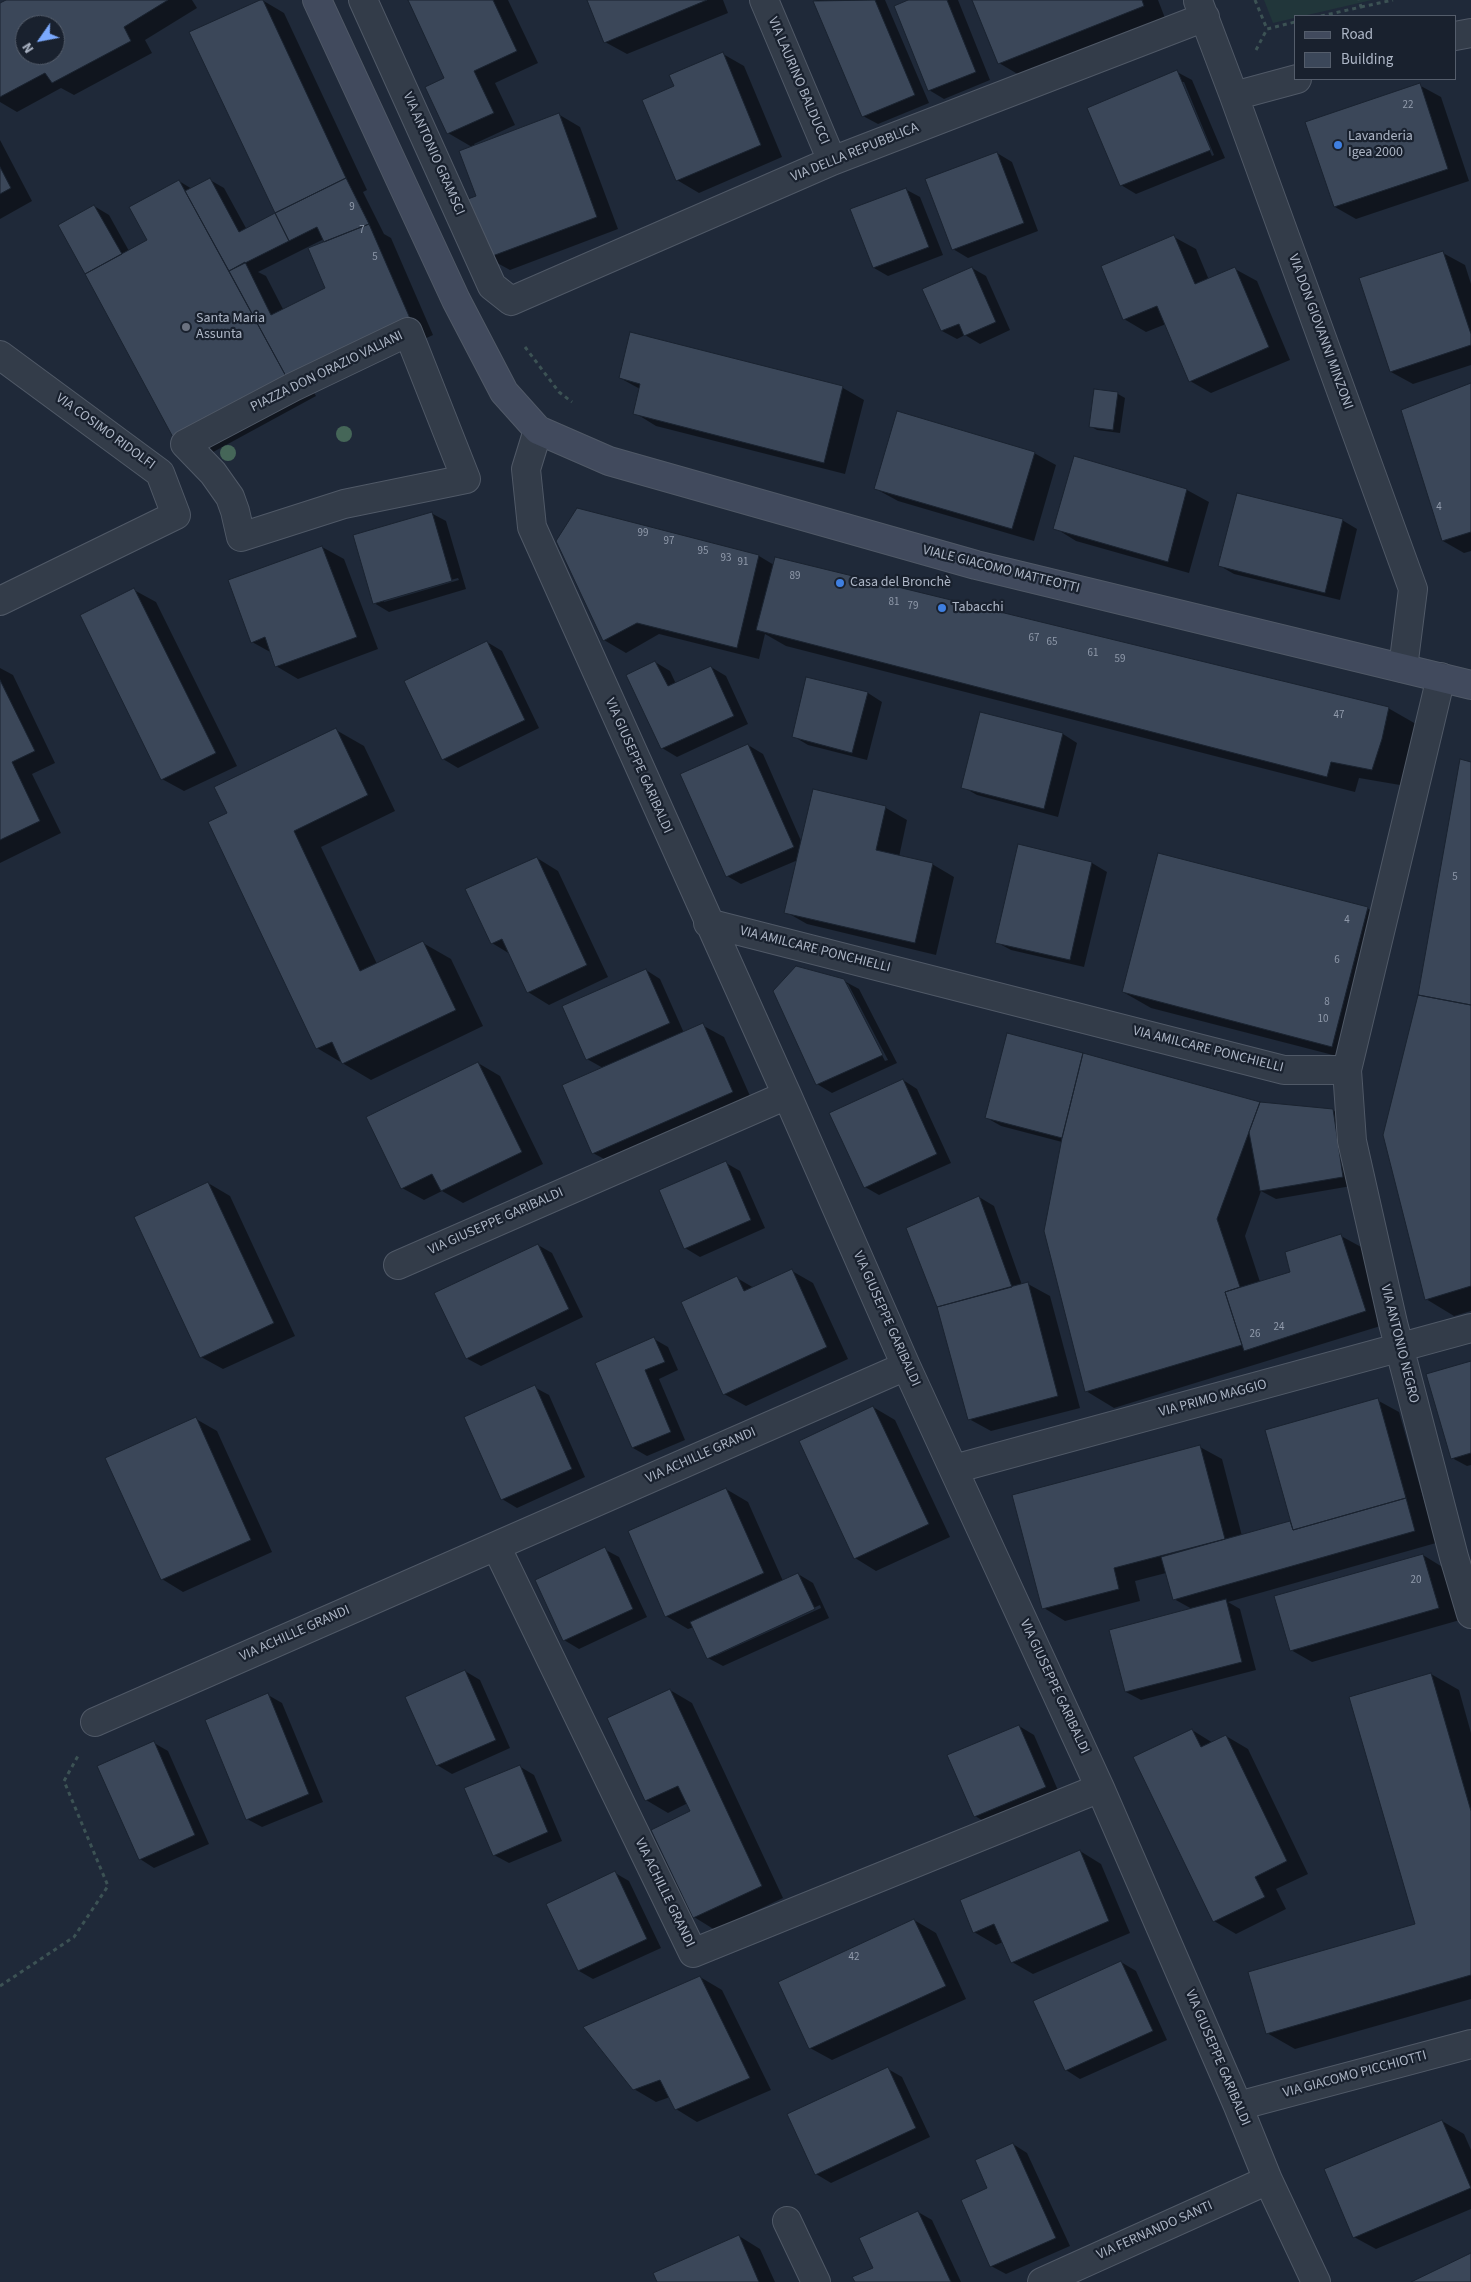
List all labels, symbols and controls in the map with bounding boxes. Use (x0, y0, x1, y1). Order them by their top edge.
north arrow (15, 15, 65, 65)
street label: VIA LAURINO BALDUCCI (764, 15, 832, 147)
legend (1294, 15, 1456, 80)
text: Road (1341, 24, 1373, 45)
text: N (17, 38, 39, 57)
text: Building (1341, 49, 1393, 70)
street label: VIA ANTONIO GRAMSCI (398, 90, 468, 218)
house number: 22 (1403, 99, 1413, 113)
street label: VIA DELLA REPUBBLICA (789, 120, 921, 186)
place label: Lavanderia Igea 2000 (1348, 129, 1413, 162)
marker: Lavanderia Igea 2000 (1332, 139, 1344, 151)
house number: 9 (349, 201, 355, 215)
house number: 7 (359, 224, 365, 238)
house number: 5 (372, 251, 378, 265)
street label: VIA DON GIOVANNI MINZONI (1284, 252, 1356, 412)
place label: Santa Maria Assunta (196, 311, 265, 344)
marker: Santa Maria Assunta (180, 321, 192, 333)
street label: PIAZZA DON ORAZIO VALIANI (248, 328, 406, 416)
street label: VIA COSIMO RIDOLFI (52, 390, 158, 474)
house number: 4 (1436, 501, 1442, 515)
house number: 99 (638, 527, 648, 541)
house number: 97 (664, 535, 674, 549)
street label: VIALE GIACOMO MATTEOTTI (921, 542, 1081, 598)
house number: 95 (698, 545, 708, 559)
house number: 93 (721, 552, 731, 566)
house number: 91 (738, 556, 748, 570)
house number: 89 (790, 570, 800, 584)
place label: Casa del Bronchè (850, 575, 951, 591)
marker: Casa del Bronchè (834, 577, 846, 589)
house number: 81 (889, 596, 899, 610)
house number: 79 (908, 600, 918, 614)
place label: Tabacchi (952, 600, 1004, 616)
marker: Tabacchi (936, 602, 948, 614)
house number: 67 (1029, 632, 1039, 646)
house number: 65 (1047, 636, 1057, 650)
house number: 61 (1088, 647, 1098, 661)
house number: 59 (1115, 653, 1125, 667)
street label: VIA GIUSEPPE GARIBALDI (601, 696, 675, 836)
house number: 47 (1334, 709, 1344, 723)
house number: 5 (1452, 871, 1458, 885)
house number: 4 (1344, 914, 1350, 928)
street label: VIA AMILCARE PONCHIELLI (738, 923, 892, 977)
house number: 6 (1334, 954, 1340, 968)
house number: 8 (1324, 996, 1330, 1010)
house number: 10 (1318, 1013, 1328, 1027)
street label: VIA AMILCARE PONCHIELLI (1131, 1023, 1285, 1077)
street label: VIA GIUSEPPE GARIBALDI (426, 1185, 566, 1259)
street label: VIA GIUSEPPE GARIBALDI (849, 1249, 923, 1389)
street label: VIA ANTONIO NEGRO (1376, 1283, 1422, 1405)
house number: 24 (1274, 1321, 1284, 1335)
house number: 26 (1250, 1328, 1260, 1342)
street label: VIA PRIMO MAGGIO (1157, 1377, 1269, 1421)
street label: VIA ACHILLE GRANDI (643, 1424, 759, 1488)
house number: 20 (1411, 1574, 1421, 1588)
street label: VIA ACHILLE GRANDI (237, 1602, 353, 1666)
street label: VIA GIUSEPPE GARIBALDI (1016, 1617, 1092, 1757)
street label: VIA ACHILLE GRANDI (630, 1836, 698, 1950)
house number: 42 (849, 1951, 859, 1965)
street label: VIA GIUSEPPE GARIBALDI (1181, 1987, 1253, 2129)
street label: VIA GIACOMO PICCHIOTTI (1281, 2048, 1429, 2102)
street label: VIA FERNANDO SANTI (1094, 2198, 1216, 2264)

